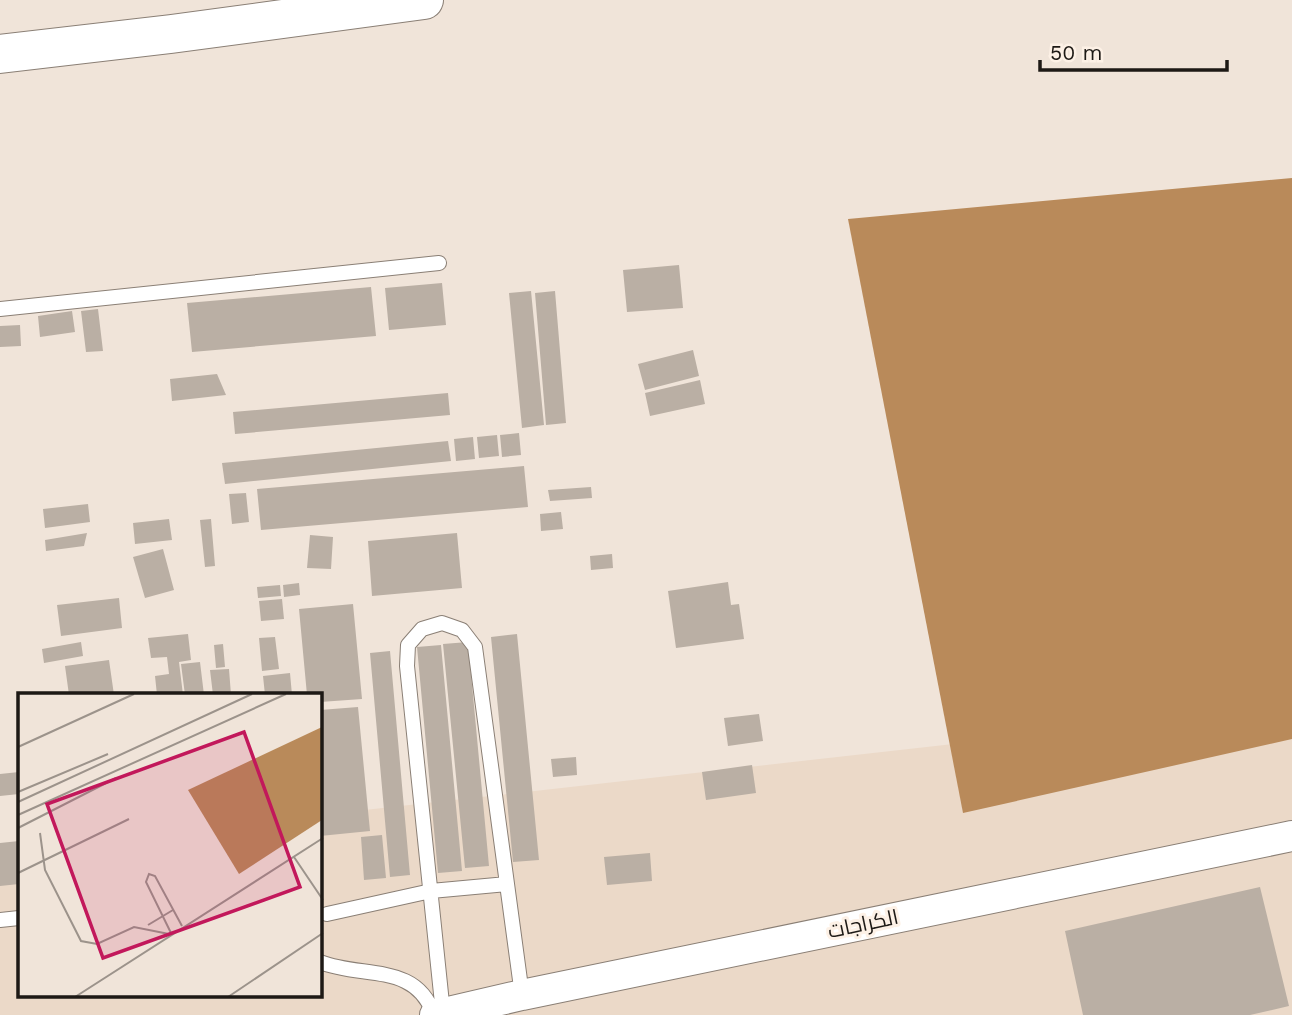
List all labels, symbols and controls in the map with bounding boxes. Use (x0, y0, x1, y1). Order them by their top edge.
scale bar (1040, 28, 1227, 72)
text: 50 m (1050, 40, 1102, 65)
inset map (18, 693, 322, 998)
street label: الكراجات (825, 904, 901, 943)

